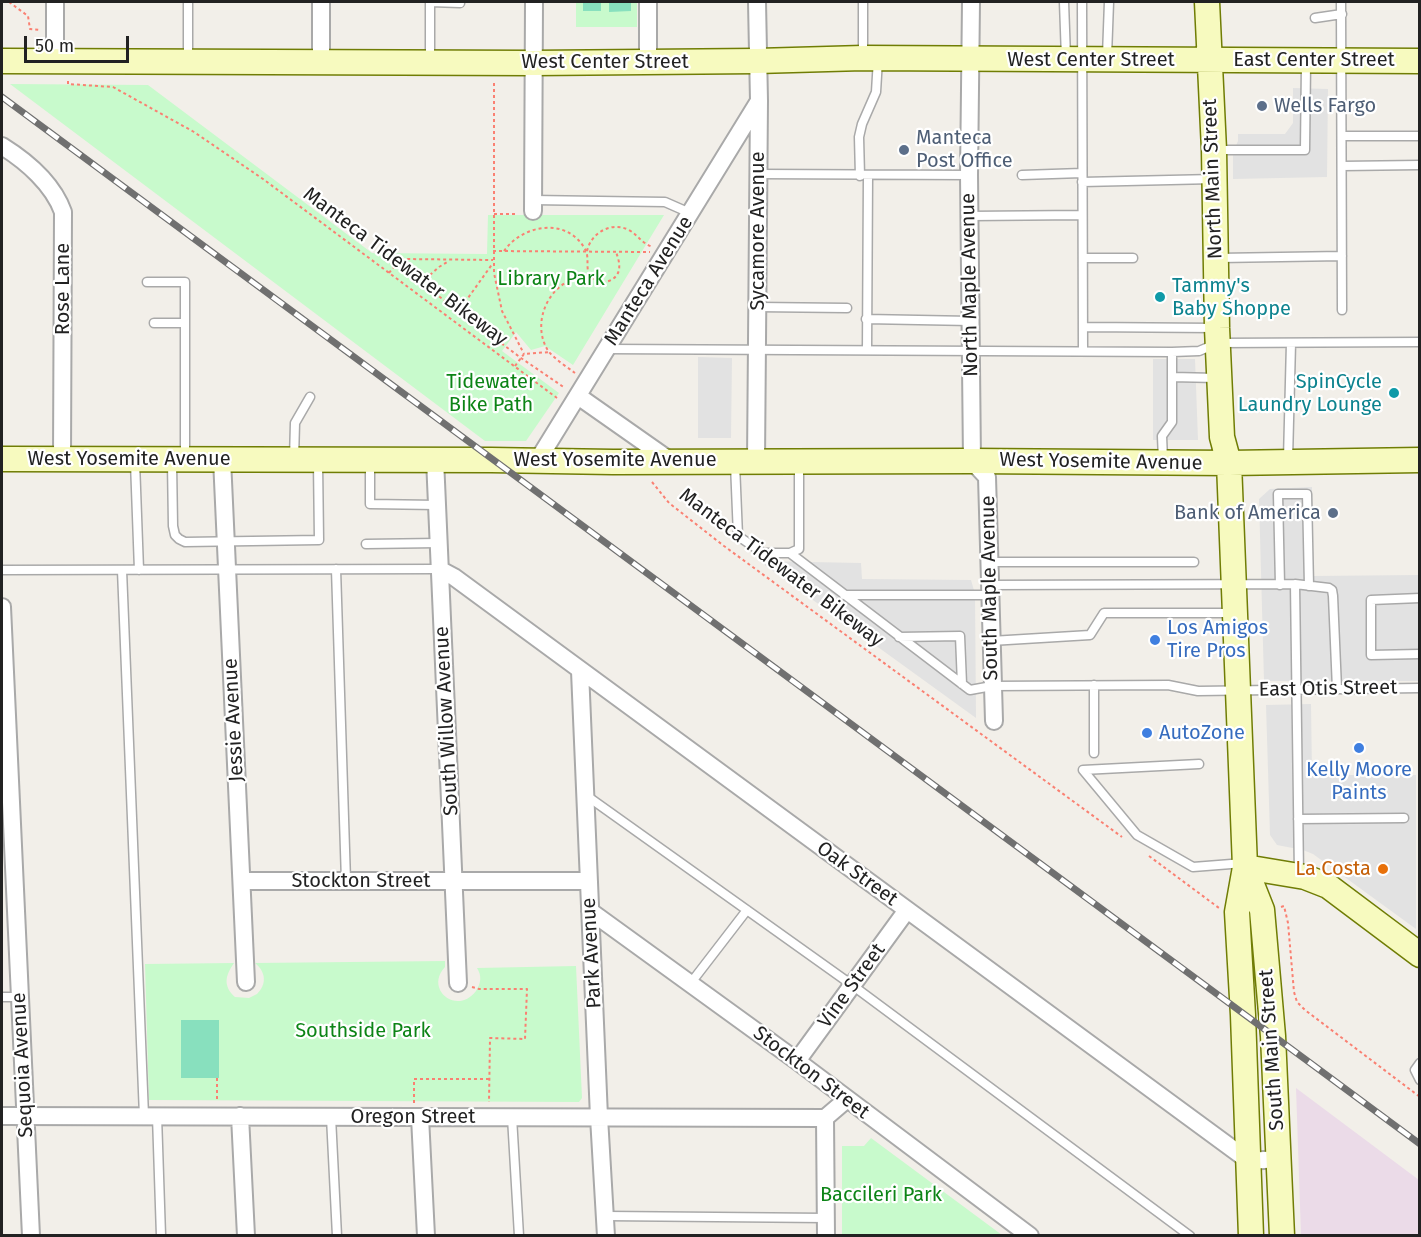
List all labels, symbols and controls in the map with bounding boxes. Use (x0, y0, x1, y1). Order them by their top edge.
scale bar (27, 24, 132, 62)
text: 50 m (35, 35, 74, 57)
street label: West Center Street (1007, 48, 1175, 72)
street label: East Center Street (1233, 48, 1395, 72)
street label: West Center Street (521, 50, 689, 74)
place label: Wells Fargo (1274, 94, 1376, 118)
street label: North Main Street (1198, 98, 1228, 260)
marker: Wells Fargo (1255, 99, 1269, 113)
place label: Manteca Post Office (916, 126, 1013, 173)
marker: Manteca Post Office (897, 143, 911, 157)
street label: Sycamore Avenue (746, 151, 770, 311)
street label: Manteca Tidewater Bikeway (298, 182, 512, 352)
street label: North Maple Avenue (956, 193, 984, 377)
street label: Manteca Avenue (600, 212, 698, 350)
street label: Rose Lane (51, 243, 75, 335)
park label: Library Park (497, 267, 605, 291)
place label: Tammy's Baby Shoppe (1172, 274, 1291, 321)
marker: Tammy's Baby Shoppe (1153, 290, 1167, 304)
park label: Tidewater Bike Path (446, 370, 536, 417)
place label: SpinCycle Laundry Lounge (1238, 370, 1382, 417)
marker: SpinCycle Laundry Lounge (1387, 386, 1401, 400)
street label: West Yosemite Avenue (27, 447, 231, 471)
street label: West Yosemite Avenue (513, 448, 717, 472)
street label: West Yosemite Avenue (999, 448, 1203, 476)
street label: Manteca Tidewater Bikeway (674, 483, 888, 653)
street label: South Maple Avenue (976, 495, 1004, 681)
place label: Bank of America (1174, 501, 1321, 525)
marker: Bank of America (1326, 506, 1340, 520)
place label: Los Amigos Tire Pros (1167, 616, 1268, 663)
street label: South Willow Avenue (430, 626, 464, 816)
marker: Los Amigos Tire Pros (1148, 633, 1162, 647)
street label: Jessie Avenue (219, 658, 249, 782)
street label: East Otis Street (1259, 676, 1397, 702)
place label: AutoZone (1159, 721, 1245, 745)
marker: AutoZone (1140, 726, 1154, 740)
marker: Kelly Moore Paints (1352, 741, 1366, 755)
place label: Kelly Moore Paints (1306, 758, 1412, 805)
street label: Oak Street (812, 837, 902, 911)
place label: La Costa (1295, 857, 1371, 881)
marker: La Costa (1376, 862, 1390, 876)
street label: Stockton Street (291, 869, 431, 893)
street label: Park Avenue (577, 897, 607, 1009)
street label: Vine Street (813, 939, 891, 1033)
street label: South Main Street (1254, 968, 1290, 1132)
street label: Sequoia Avenue (7, 992, 39, 1138)
park label: Southside Park (295, 1019, 431, 1043)
street label: Stockton Street (748, 1022, 874, 1124)
street label: Oregon Street (351, 1105, 475, 1129)
park label: Baccileri Park (820, 1183, 942, 1207)

